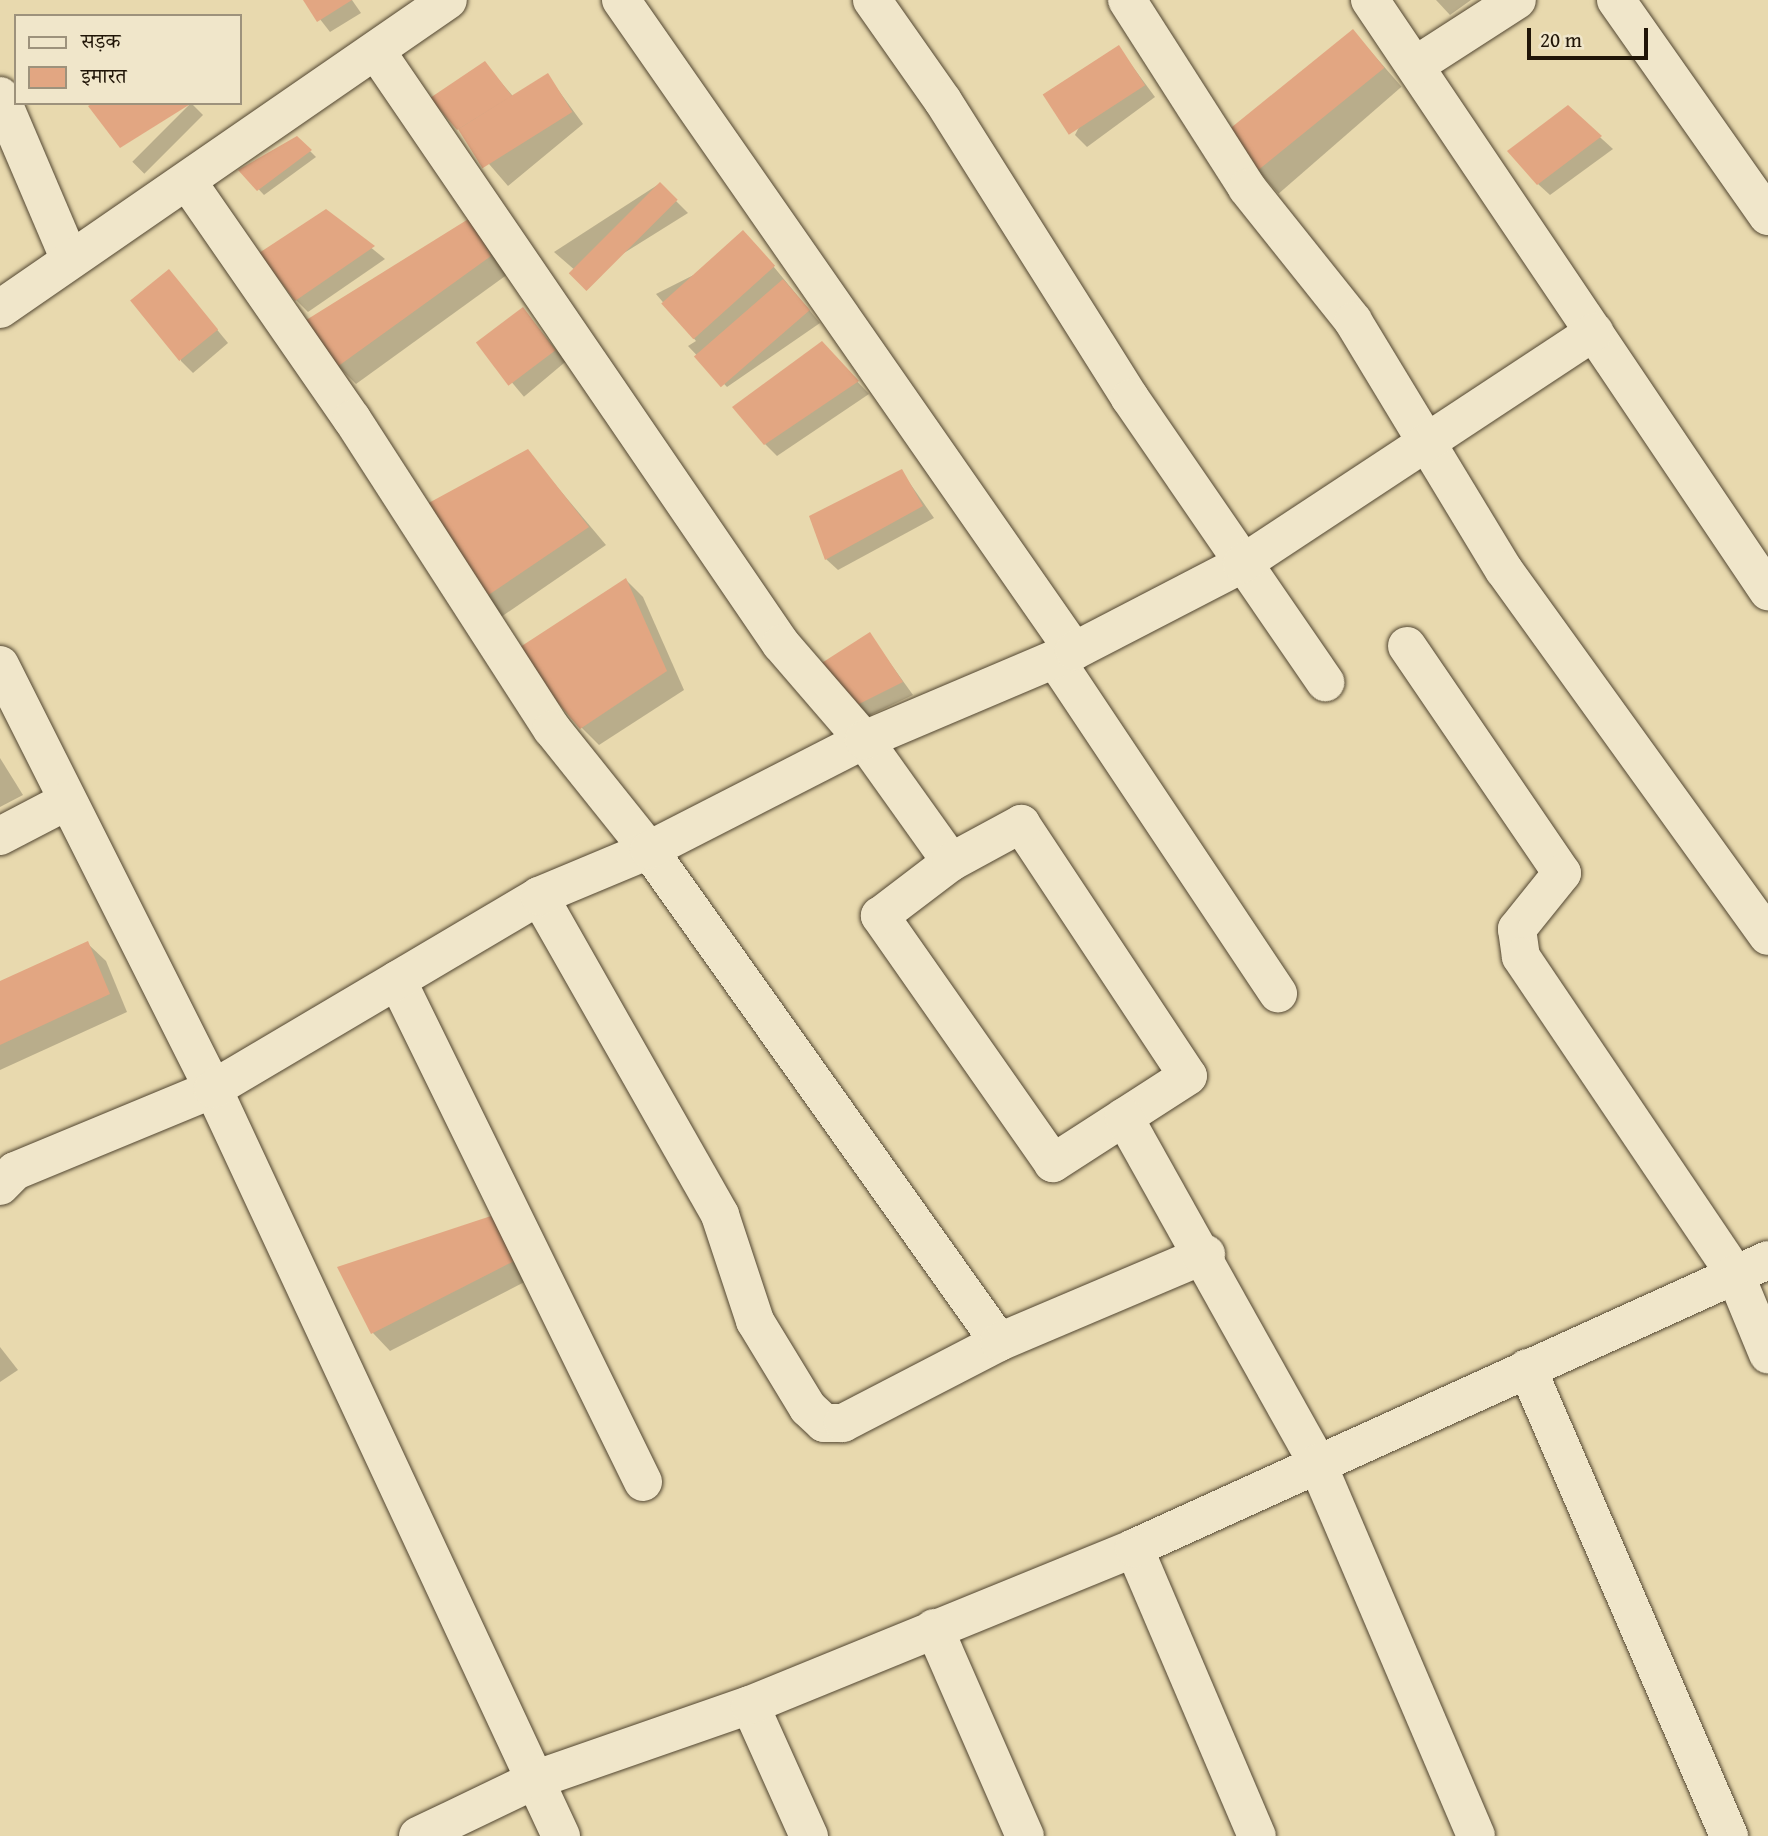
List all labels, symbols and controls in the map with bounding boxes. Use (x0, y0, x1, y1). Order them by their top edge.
legend (14, 14, 242, 105)
scale bar (1530, 14, 1651, 58)
text: 20 m (1540, 24, 1582, 55)
text: सड़क (81, 25, 120, 56)
text: इमारत (81, 60, 127, 91)

